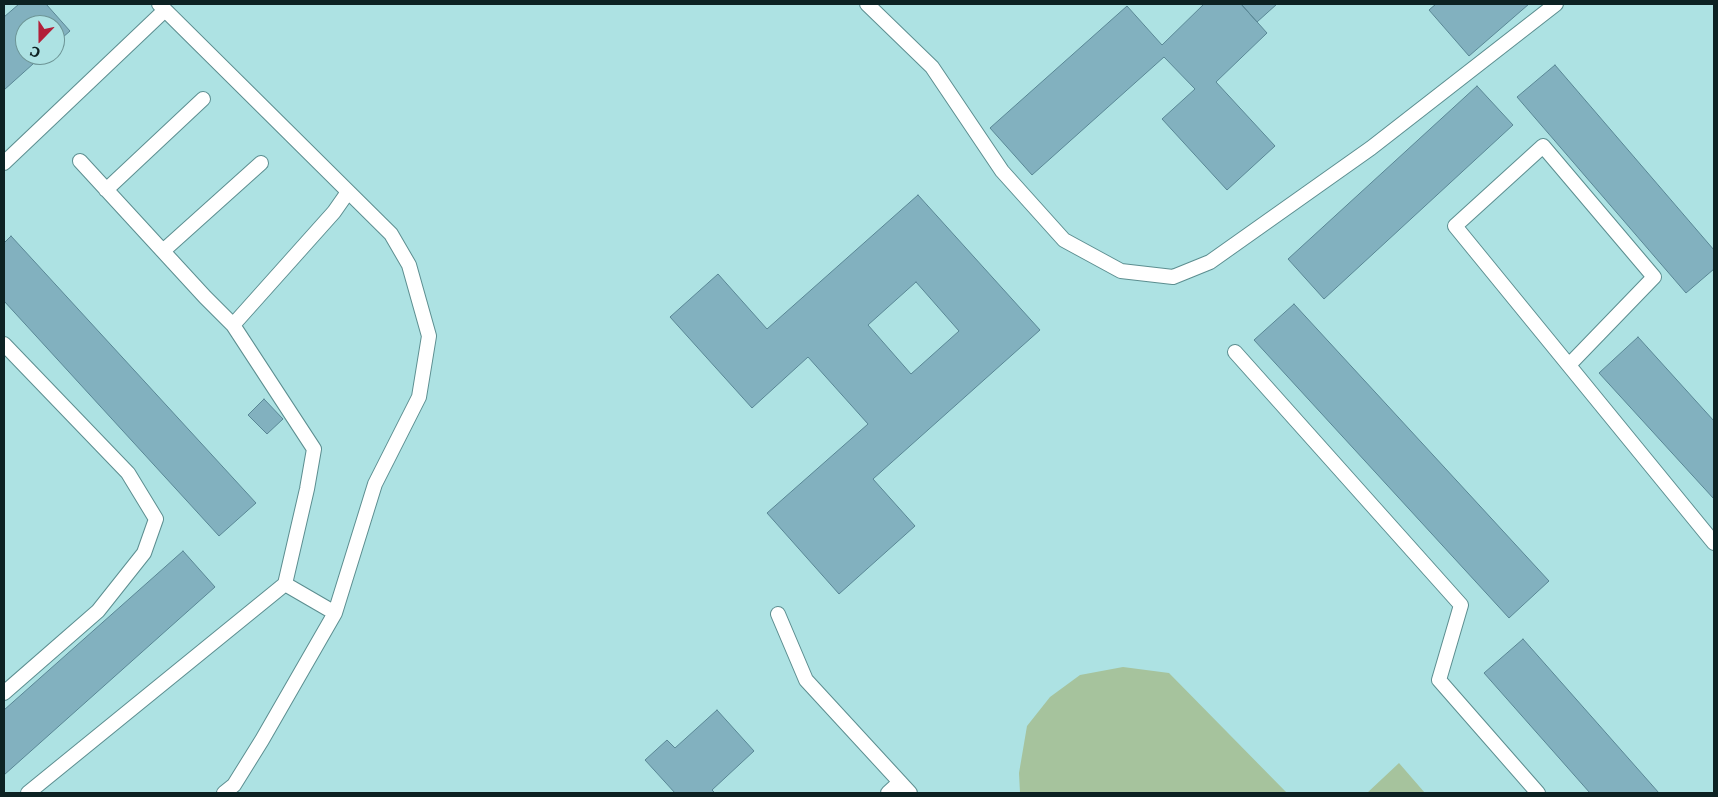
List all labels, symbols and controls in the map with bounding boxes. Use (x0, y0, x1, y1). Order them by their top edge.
north arrow (15, 15, 65, 65)
text: С (26, 42, 43, 64)

